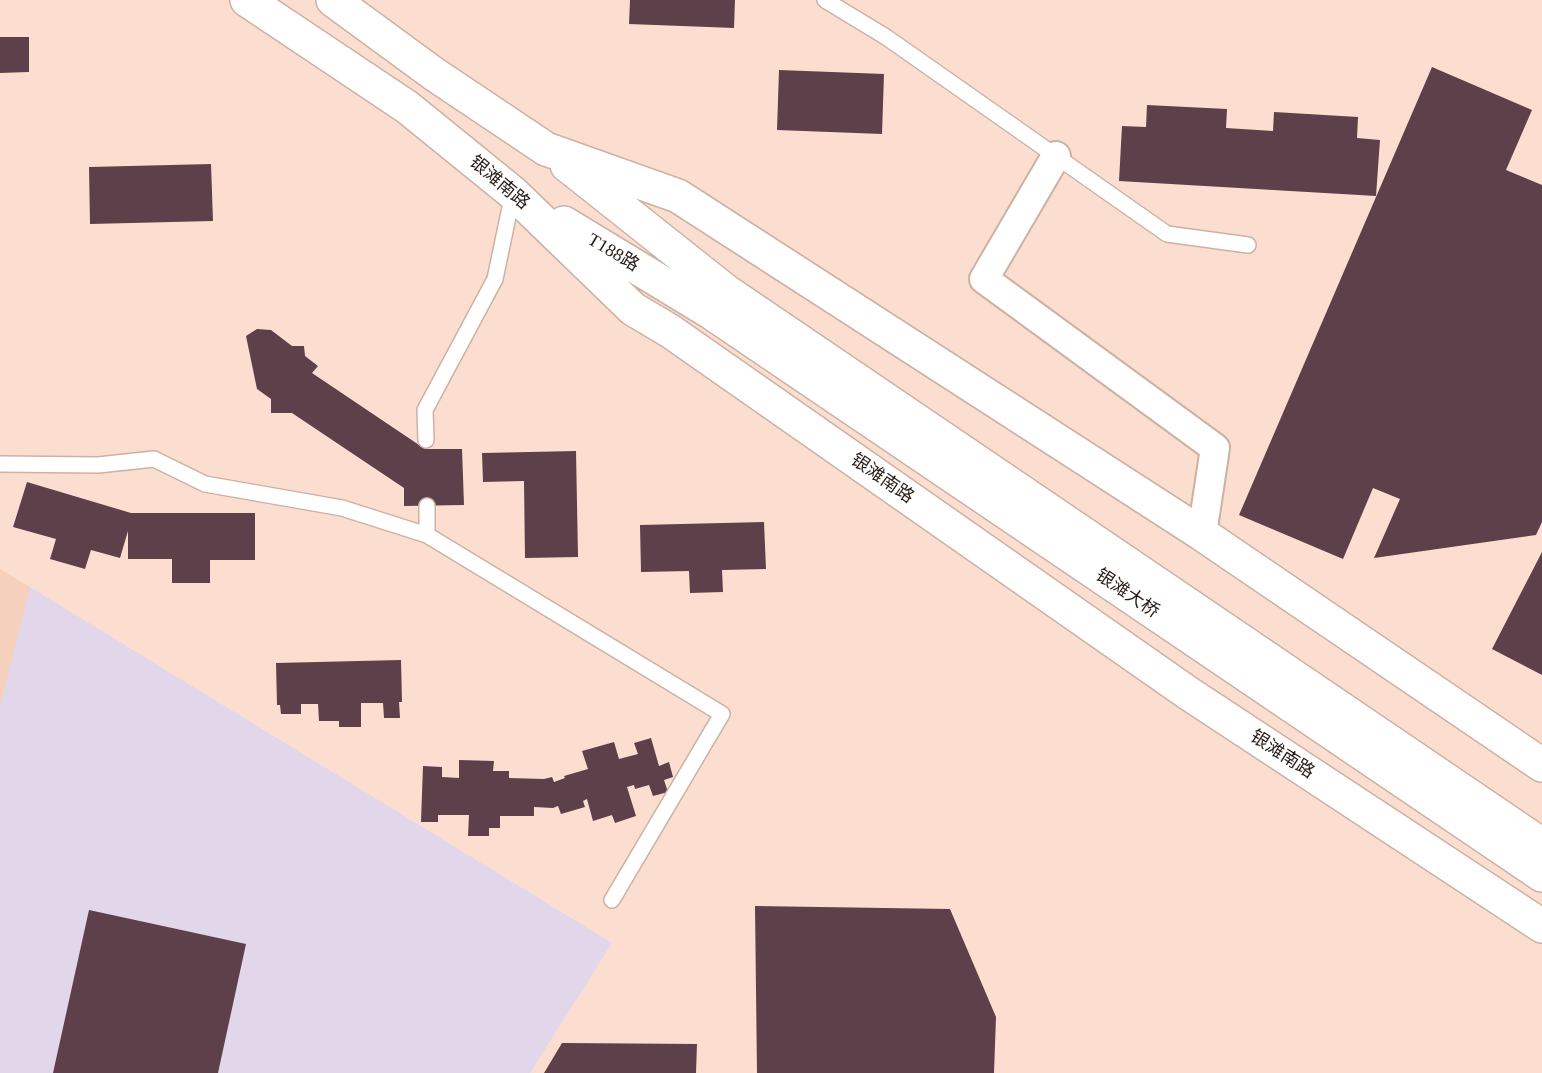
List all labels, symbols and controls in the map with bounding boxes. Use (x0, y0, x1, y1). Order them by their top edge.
street label: 银滩南路 (464, 152, 534, 214)
street label: T188路 (583, 229, 643, 277)
street label: 银滩南路 (846, 450, 918, 508)
street label: 银滩大桥 (1091, 565, 1163, 623)
street label: 银滩南路 (1246, 726, 1318, 784)

